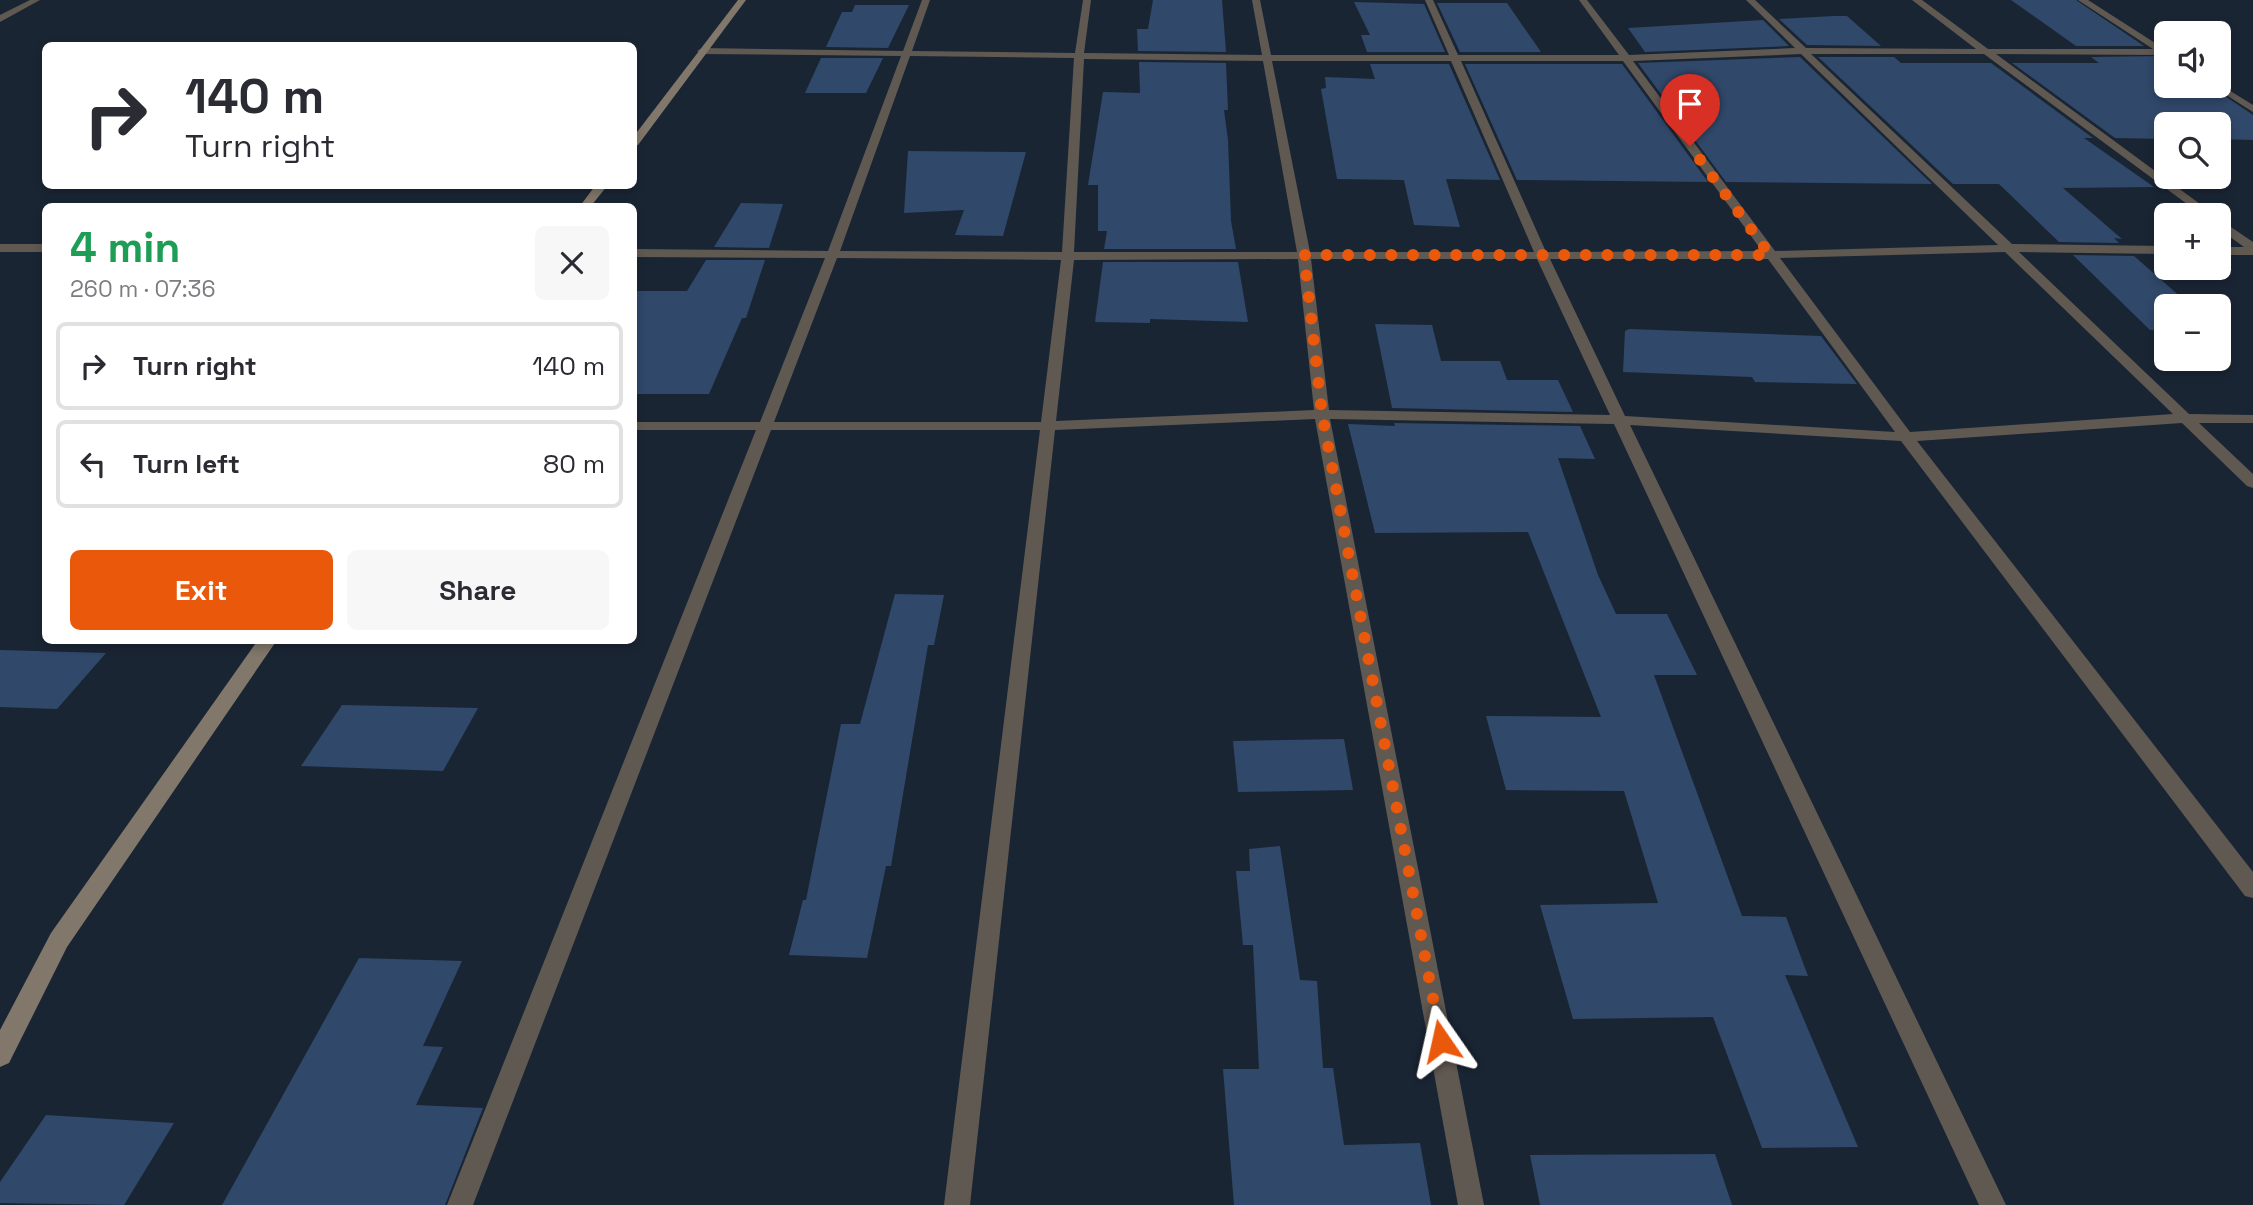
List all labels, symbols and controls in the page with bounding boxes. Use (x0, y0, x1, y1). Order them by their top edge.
map controls (2154, 21, 2231, 371)
button: sound (2154, 21, 2231, 98)
text: 140 m (185, 65, 324, 127)
icon: right (70, 70, 161, 161)
pin (1660, 74, 1720, 146)
icon: arrive (1671, 85, 1709, 123)
button: search (2154, 112, 2231, 189)
text: Turn right (185, 126, 335, 166)
button: + (2154, 203, 2231, 280)
text: 4 min (70, 221, 180, 274)
button: close (535, 226, 609, 300)
text: 260 m · 07:36 (70, 274, 216, 304)
button: − (2154, 294, 2231, 371)
icon: right (74, 347, 112, 385)
text: Turn right (133, 349, 257, 383)
text: 140 m (532, 349, 605, 383)
icon: left (74, 445, 112, 483)
text: Turn left (133, 447, 240, 481)
text: 80 m (543, 447, 605, 481)
button: Exit (70, 550, 333, 630)
button: Share (347, 550, 609, 630)
position arrow (1404, 1004, 1478, 1078)

